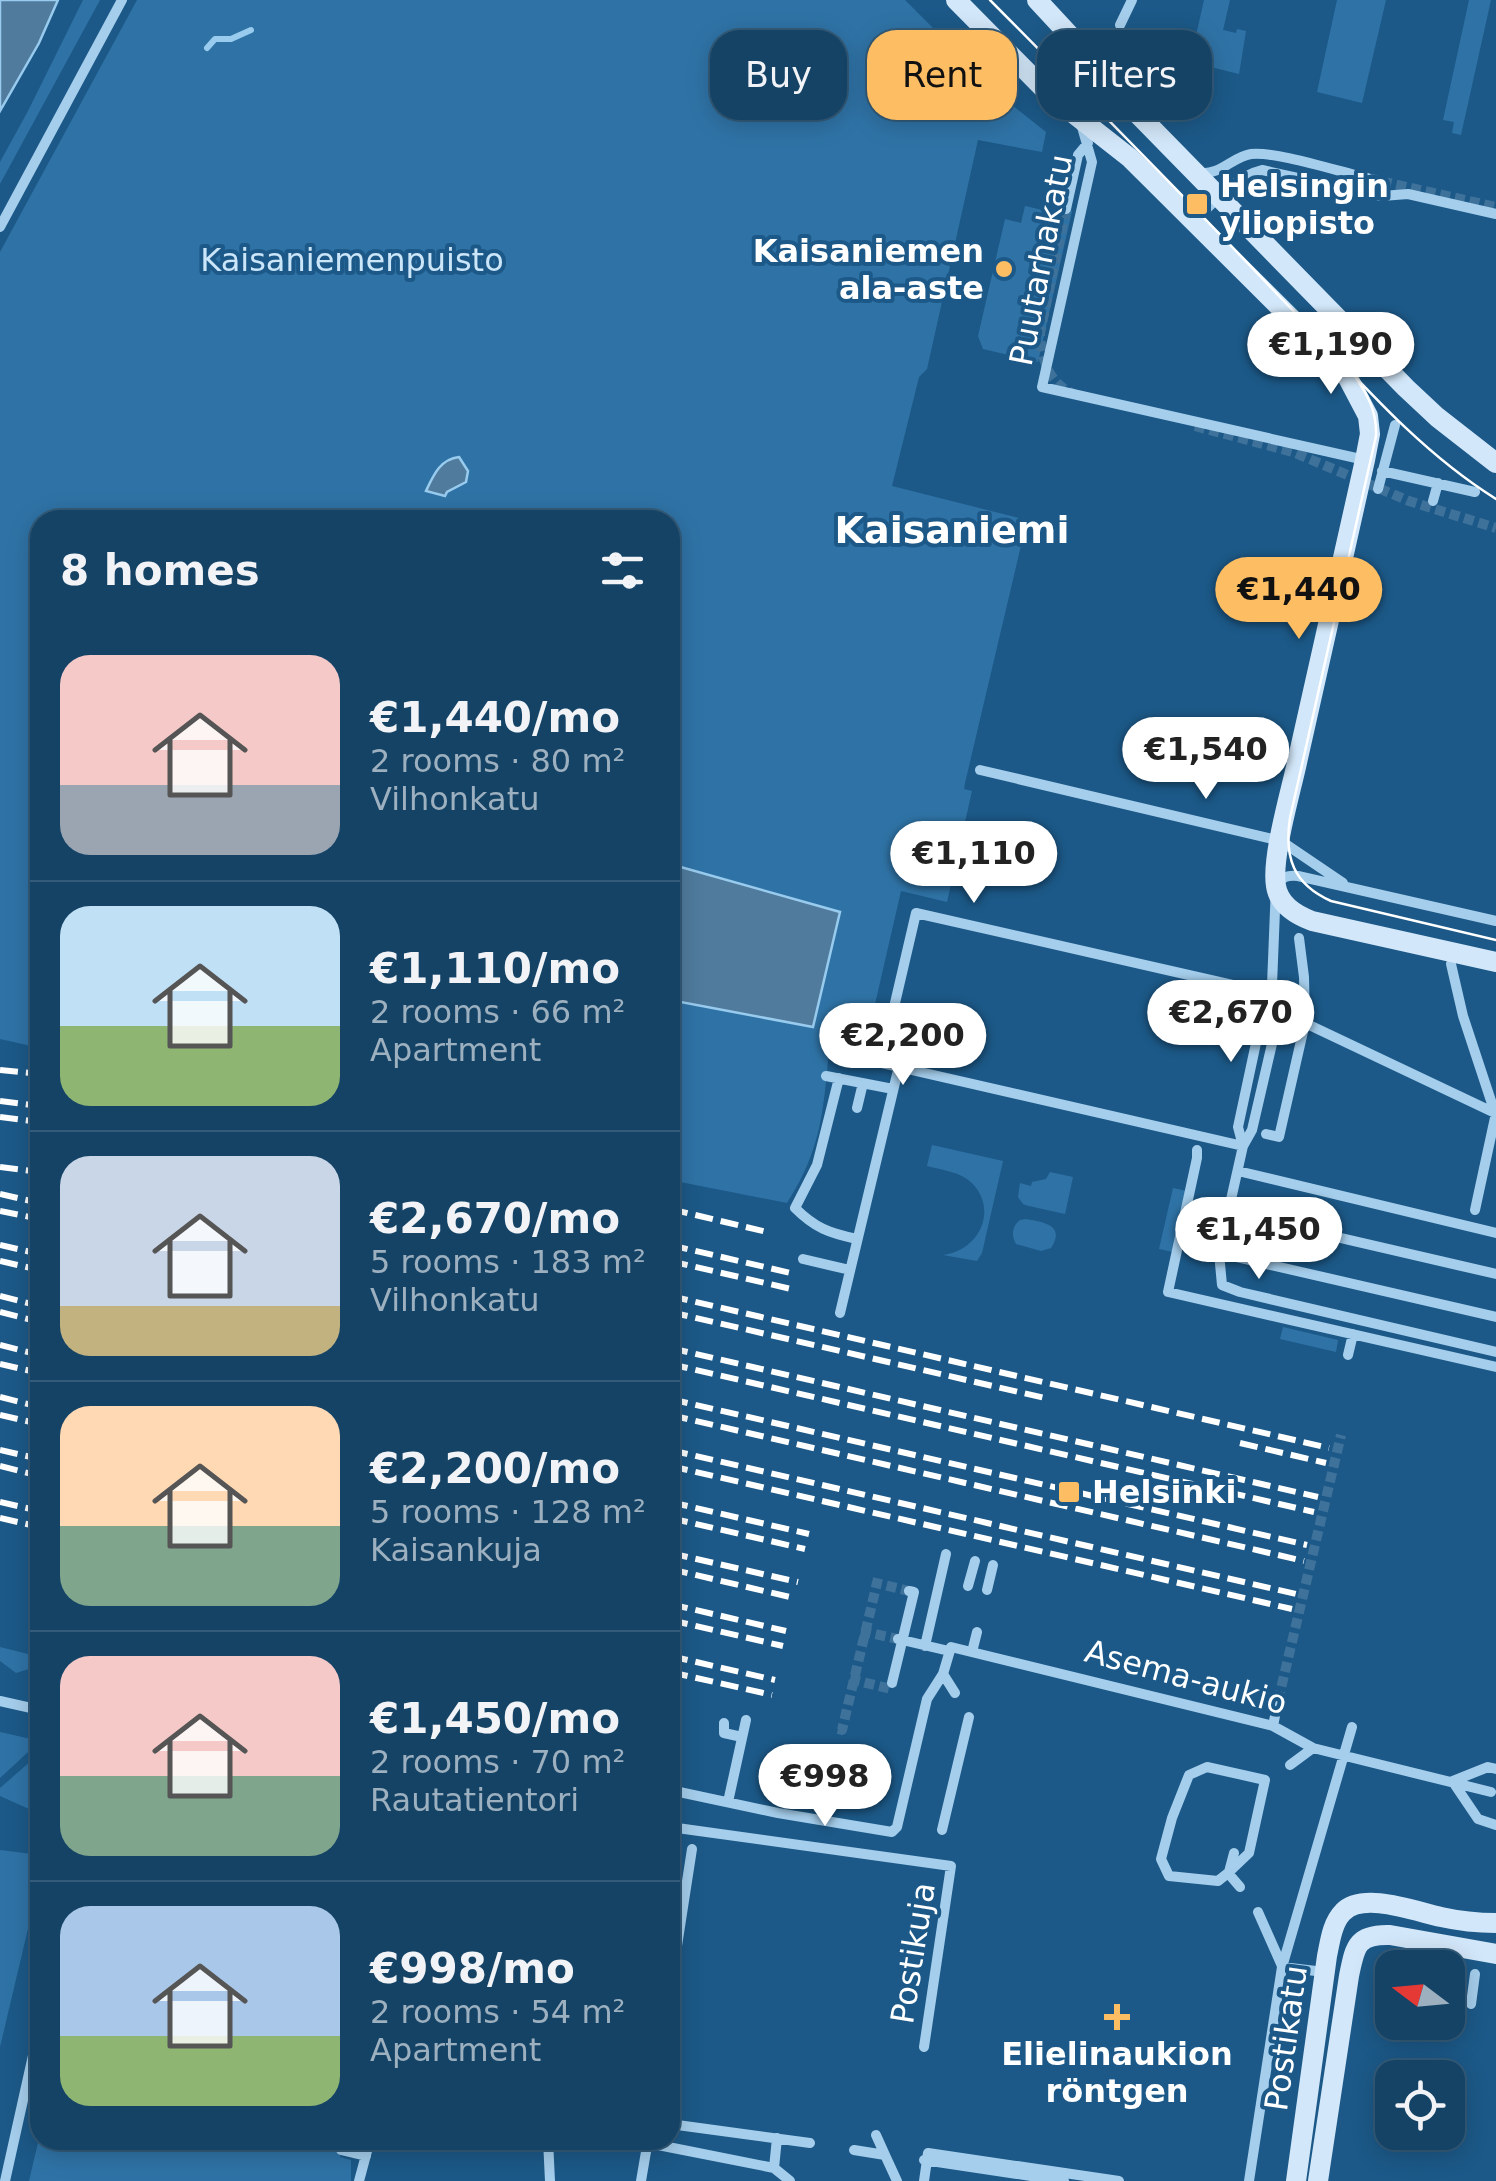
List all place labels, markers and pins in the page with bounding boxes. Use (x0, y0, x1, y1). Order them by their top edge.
place label: Helsingin yliopisto (1220, 167, 1389, 242)
marker: Helsingin yliopisto (1184, 191, 1210, 217)
place label: Kaisaniemen ala-aste (753, 232, 984, 307)
marker: Kaisaniemen ala-aste (993, 258, 1015, 280)
pin: €1,190 (1250, 312, 1412, 397)
pin: €1,440 (1218, 557, 1380, 642)
pin: €1,540 (1125, 717, 1287, 802)
pin: €1,110 (893, 821, 1055, 906)
pin: €2,670 (1150, 980, 1312, 1065)
pin: €2,200 (822, 1003, 984, 1088)
pin: €1,450 (1178, 1197, 1340, 1282)
place label: Helsinki (1092, 1473, 1237, 1511)
marker: Helsinki (1056, 1479, 1082, 1505)
pin: €998 (766, 1744, 884, 1829)
marker: Elielinaukion röntgen (1104, 2004, 1130, 2030)
place label: Elielinaukion röntgen (1001, 2035, 1233, 2110)

